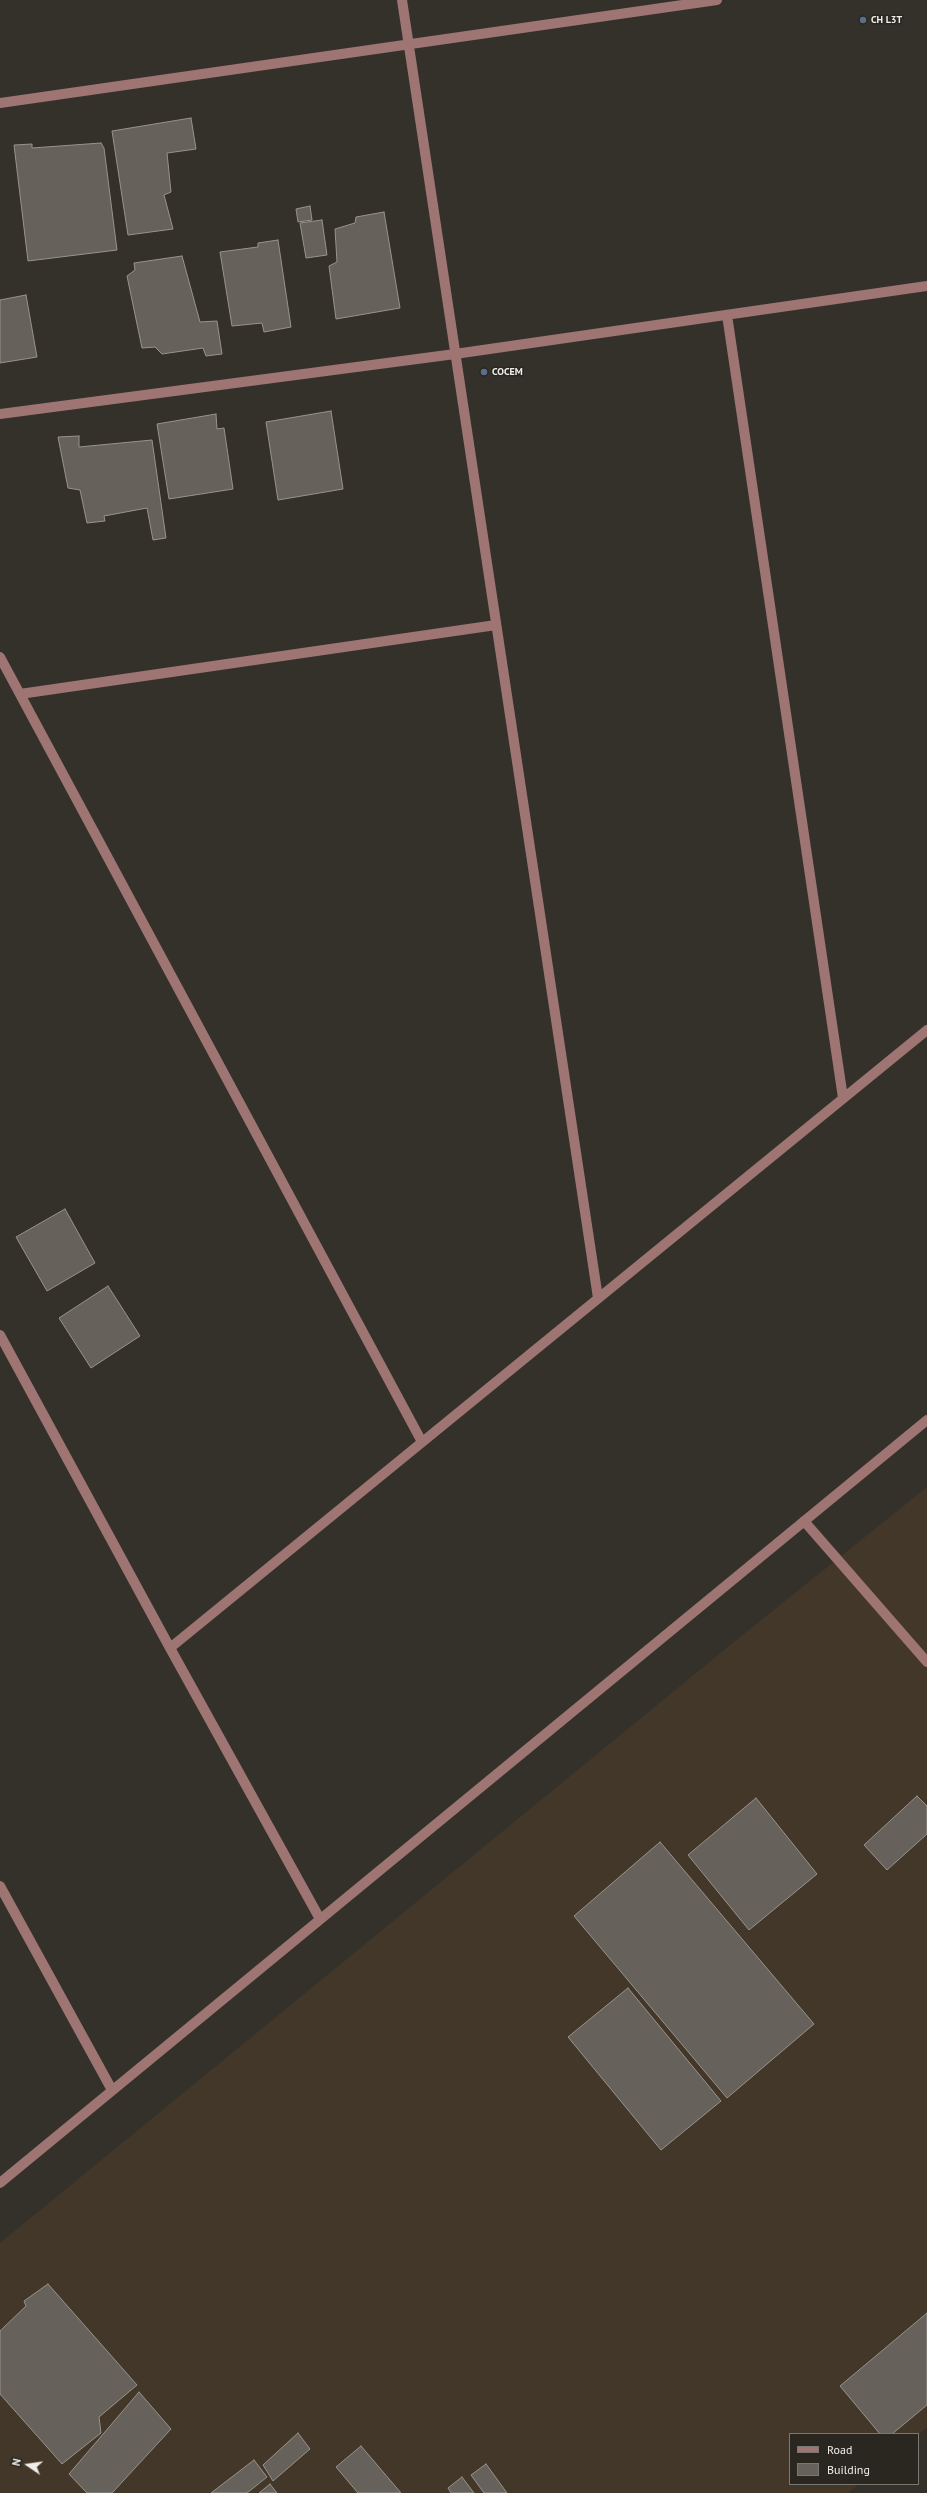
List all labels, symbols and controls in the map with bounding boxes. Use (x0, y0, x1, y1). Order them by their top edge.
place label: CH L3T (871, 14, 902, 26)
marker: CH L3T (858, 15, 868, 25)
place label: COCEM (492, 366, 523, 378)
marker: COCEM (479, 367, 489, 377)
legend (789, 2433, 919, 2485)
text: Road (827, 2442, 852, 2457)
north arrow (8, 2445, 48, 2485)
text: N (9, 2457, 24, 2467)
text: Building (827, 2462, 870, 2477)

